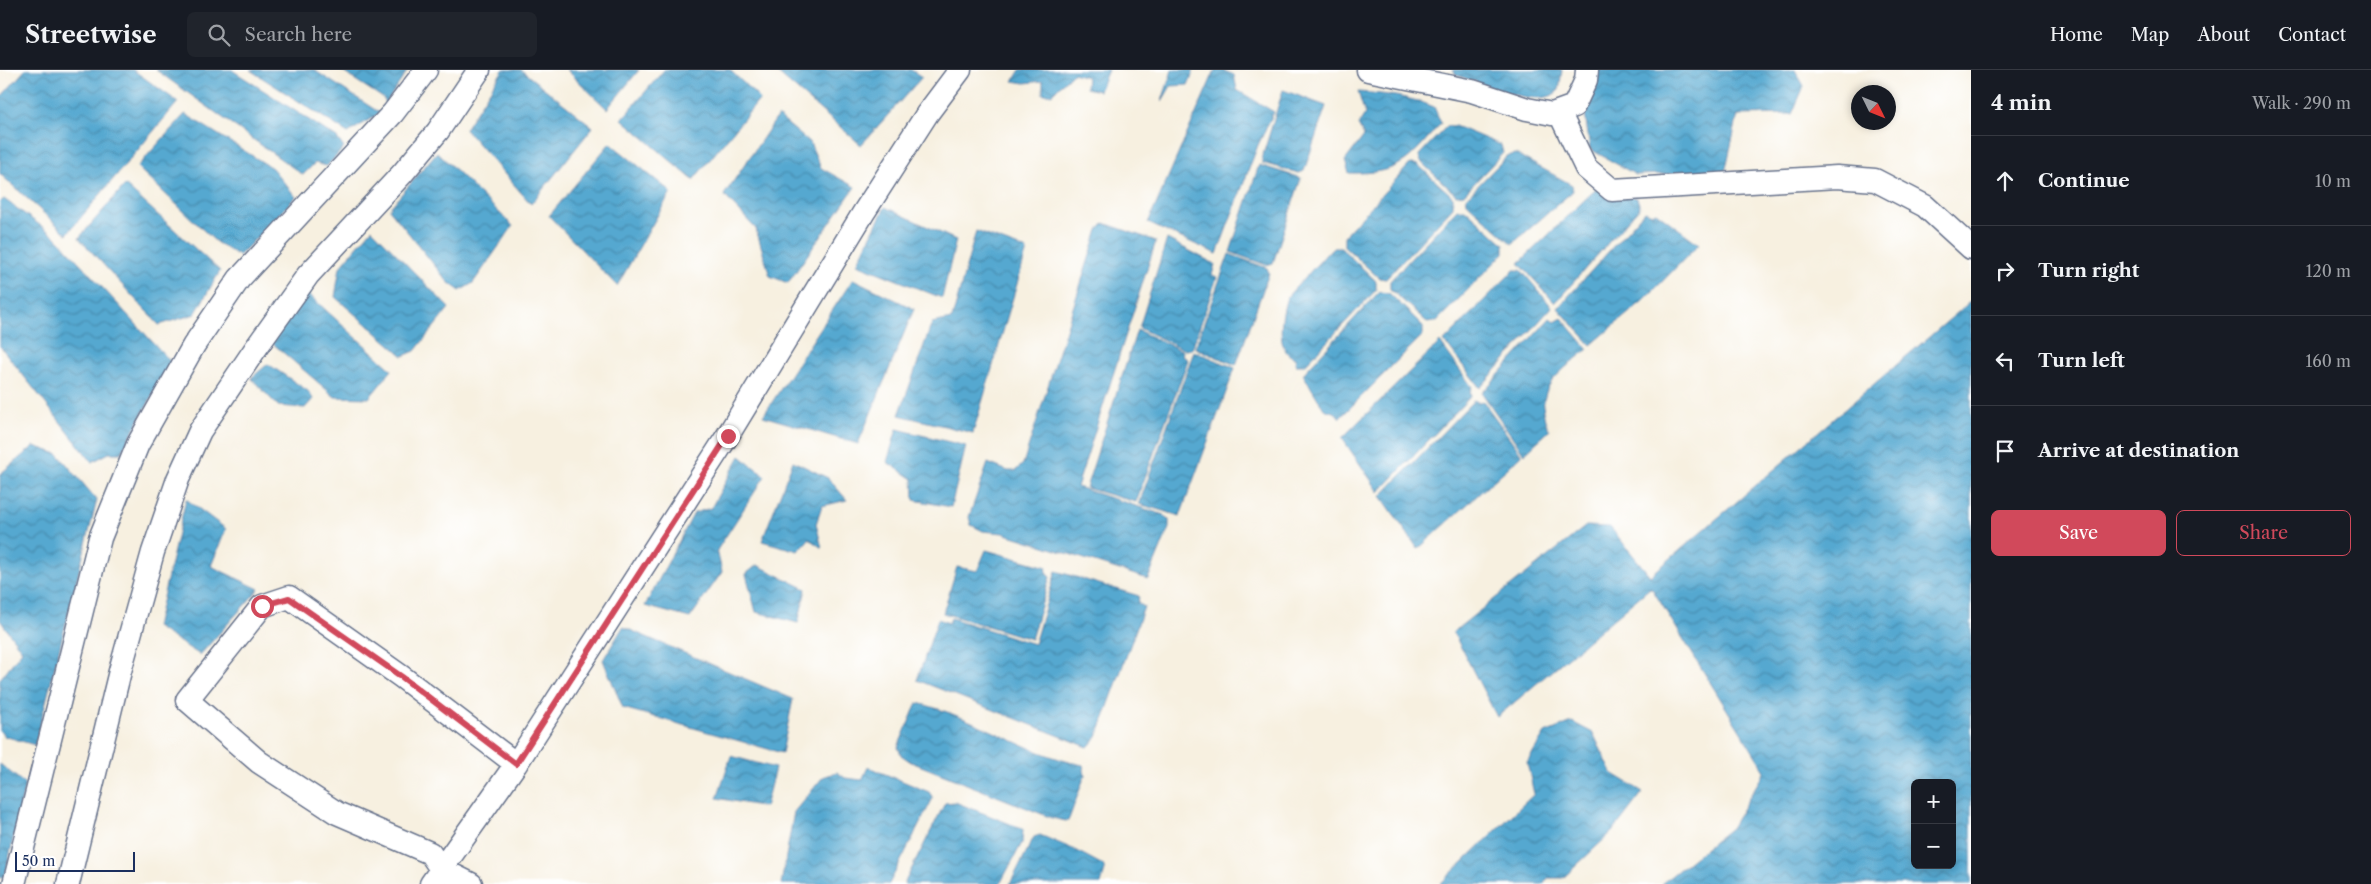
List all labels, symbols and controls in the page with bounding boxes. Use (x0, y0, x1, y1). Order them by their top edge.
search box (187, 12, 537, 57)
text: Streetwise (25, 20, 157, 49)
icon: search (205, 21, 233, 49)
text: Search here (245, 23, 352, 46)
text: Home (2050, 24, 2103, 46)
text: Map (2131, 24, 2169, 46)
text: About (2197, 24, 2250, 46)
text: Contact (2278, 24, 2346, 46)
north arrow (1851, 85, 1896, 130)
text: 4 min (1991, 90, 2052, 115)
text: Walk · 290 m (2252, 93, 2351, 113)
icon: ahead (1991, 167, 2019, 195)
text: Continue (2038, 169, 2130, 192)
text: 10 m (2315, 171, 2351, 191)
icon: right (1991, 257, 2019, 285)
text: Turn right (2038, 259, 2139, 282)
text: 120 m (2306, 261, 2351, 281)
icon: left (1991, 347, 2019, 375)
text: Turn left (2038, 349, 2125, 372)
text: 160 m (2306, 351, 2351, 371)
route end (717, 425, 740, 448)
icon: arrive (1991, 437, 2019, 465)
text: Arrive at destination (2038, 439, 2239, 462)
button: Save (1991, 510, 2166, 556)
button: Share (2176, 510, 2351, 556)
route start (251, 595, 274, 618)
map controls (1911, 779, 1956, 869)
button: + (1911, 779, 1956, 824)
button: − (1911, 824, 1956, 869)
scale bar (15, 849, 135, 872)
text: 50 m (22, 852, 55, 870)

